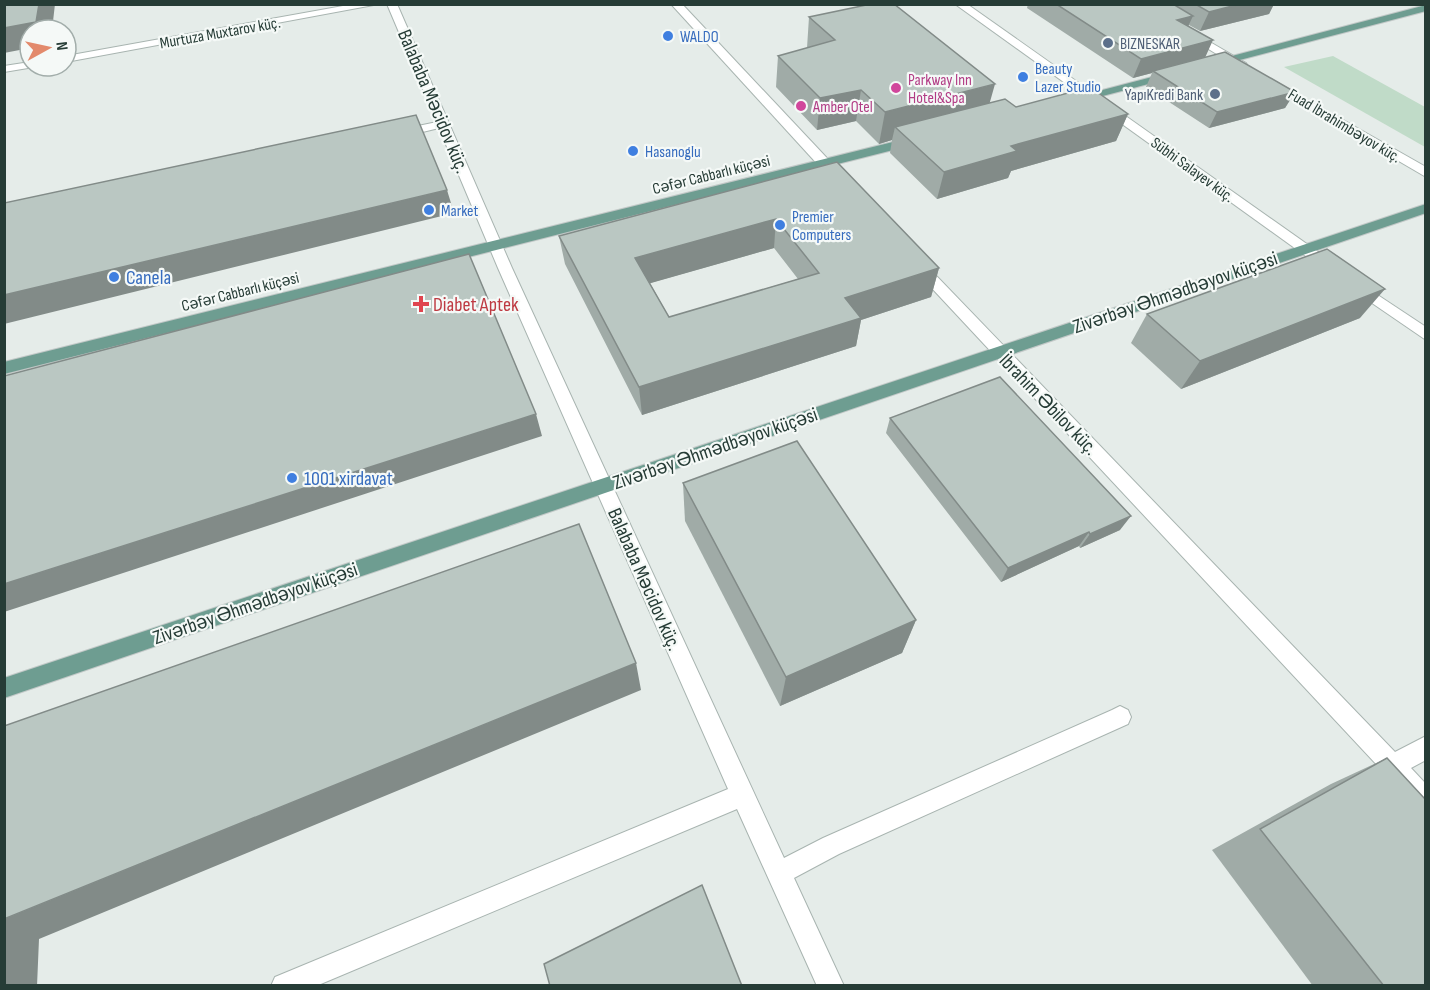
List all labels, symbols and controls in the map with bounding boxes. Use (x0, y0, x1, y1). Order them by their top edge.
street label: Murtuza Muxtarov küç. (158, 14, 282, 53)
north arrow (18, 18, 78, 78)
street label: Balababa Məcidov küç. (392, 26, 474, 177)
place label: WALDO (680, 28, 719, 47)
marker: WALDO (661, 29, 675, 43)
place label: BIZNESKAR (1120, 35, 1180, 54)
marker: BIZNESKAR (1101, 36, 1115, 50)
text: N (51, 41, 71, 52)
place label: Beauty Lazer Studio (1035, 60, 1101, 97)
marker: Beauty Lazer Studio (1016, 70, 1030, 84)
place label: Parkway Inn Hotel&Spa (908, 71, 972, 108)
marker: Parkway Inn Hotel&Spa (889, 81, 903, 95)
street label: Fuad İbrahimbəyov küç. (1284, 85, 1404, 167)
place label: YapıKredi Bank (1125, 86, 1203, 105)
marker: YapıKredi Bank (1208, 87, 1222, 101)
place label: Amber Otel (812, 98, 873, 117)
marker: Amber Otel (794, 99, 808, 113)
street label: Sübhi Salayev küç. (1147, 134, 1237, 207)
place label: Hasanoglu (645, 143, 701, 162)
marker: Hasanoglu (626, 144, 640, 158)
street label: Cəfər Cabbarlı küçəsi (651, 152, 772, 199)
place label: Market (441, 202, 478, 221)
marker: Market (422, 203, 436, 217)
place label: Premier Computers (792, 208, 851, 245)
marker: Premier Computers (773, 218, 787, 232)
street label: Zivərbəy Əhmədbəyov küçəsi (1070, 247, 1281, 339)
place label: Canela (126, 266, 171, 290)
street label: Cəfər Cabbarlı küçəsi (180, 269, 301, 316)
marker: Canela (107, 270, 121, 284)
place label: Diabet Aptek (433, 293, 519, 317)
marker: Diabet Aptek (414, 297, 428, 311)
street label: İbrahim Əbilov küç. (994, 349, 1103, 460)
street label: Zivərbəy Əhmədbəyov küçəsi (610, 403, 821, 495)
place label: 1001 xirdavat (304, 467, 393, 491)
marker: 1001 xirdavat (285, 471, 299, 485)
street label: Balababa Məcidov küç. (602, 504, 686, 654)
street label: Zivərbəy Əhmədbəyov küçəsi (150, 558, 361, 650)

